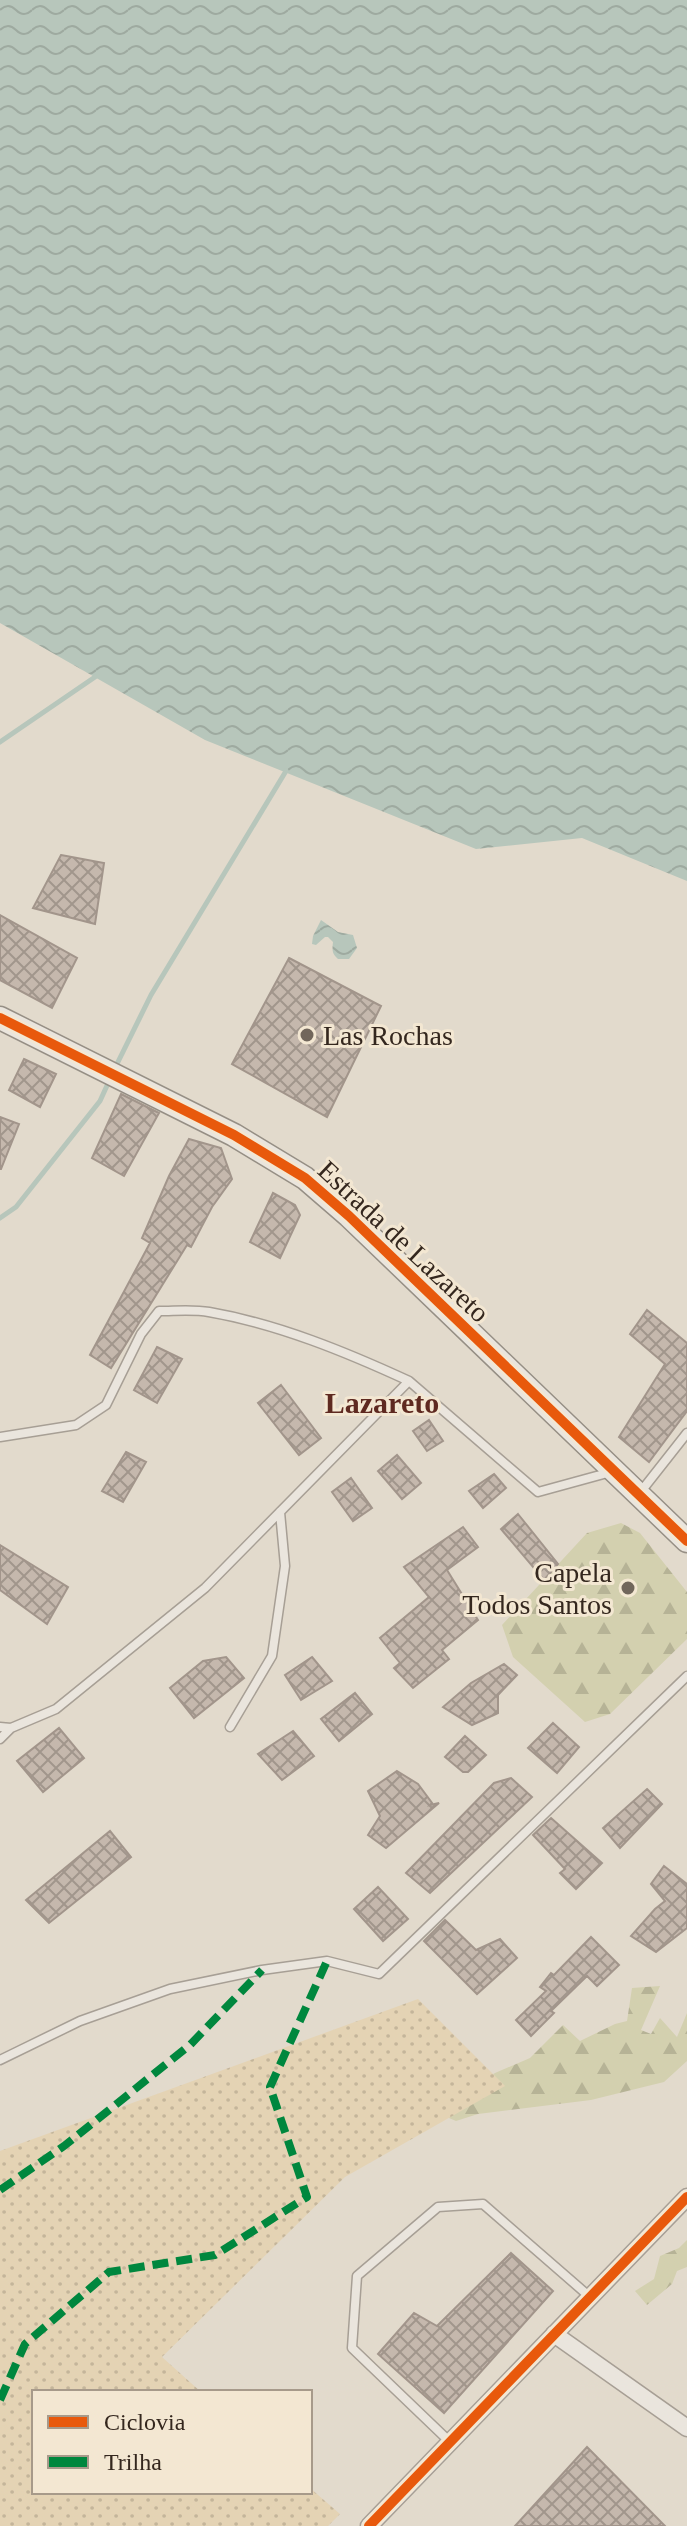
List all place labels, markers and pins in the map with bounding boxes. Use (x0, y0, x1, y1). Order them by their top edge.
place label: Las Rochas (323, 1020, 453, 1051)
marker: Las Rochas (298, 1026, 316, 1044)
place label: Capela Todos Santos (462, 1557, 613, 1620)
marker: Capela Todos Santos (619, 1579, 637, 1597)

